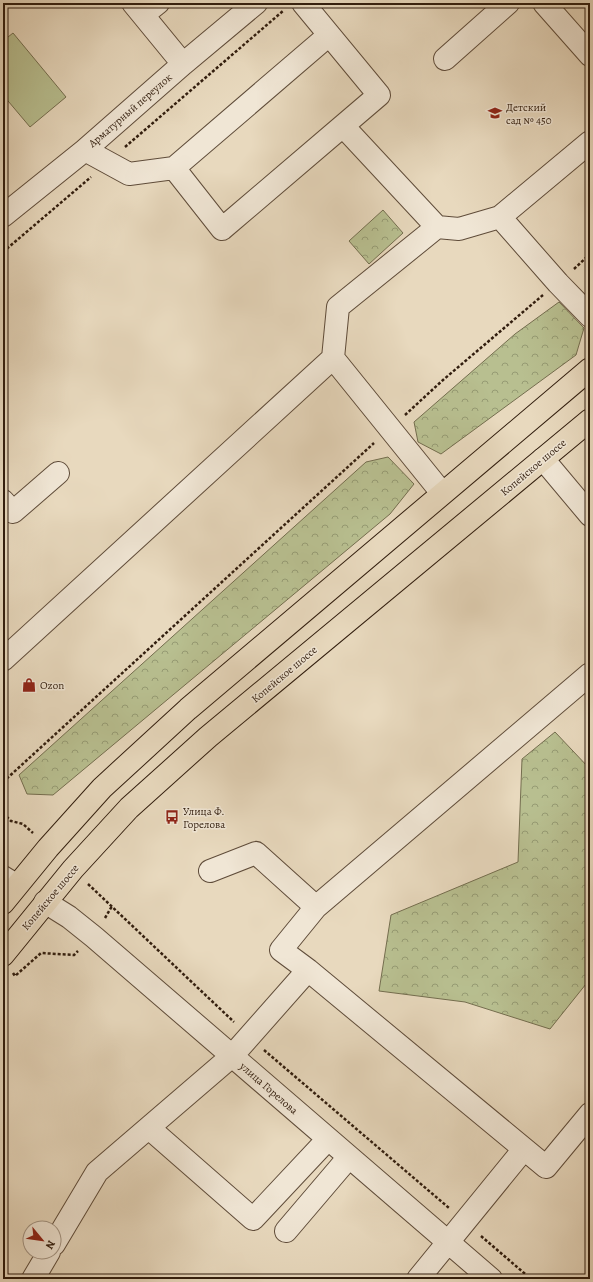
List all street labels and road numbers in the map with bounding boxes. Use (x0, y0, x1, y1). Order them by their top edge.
street label: Арматурный переулок (85, 70, 176, 152)
street label: Копейское шоссе (497, 435, 569, 499)
street label: Копейское шоссе (248, 642, 320, 706)
street label: Копейское шоссе (18, 861, 82, 933)
street label: улица Горелова (236, 1058, 302, 1118)

